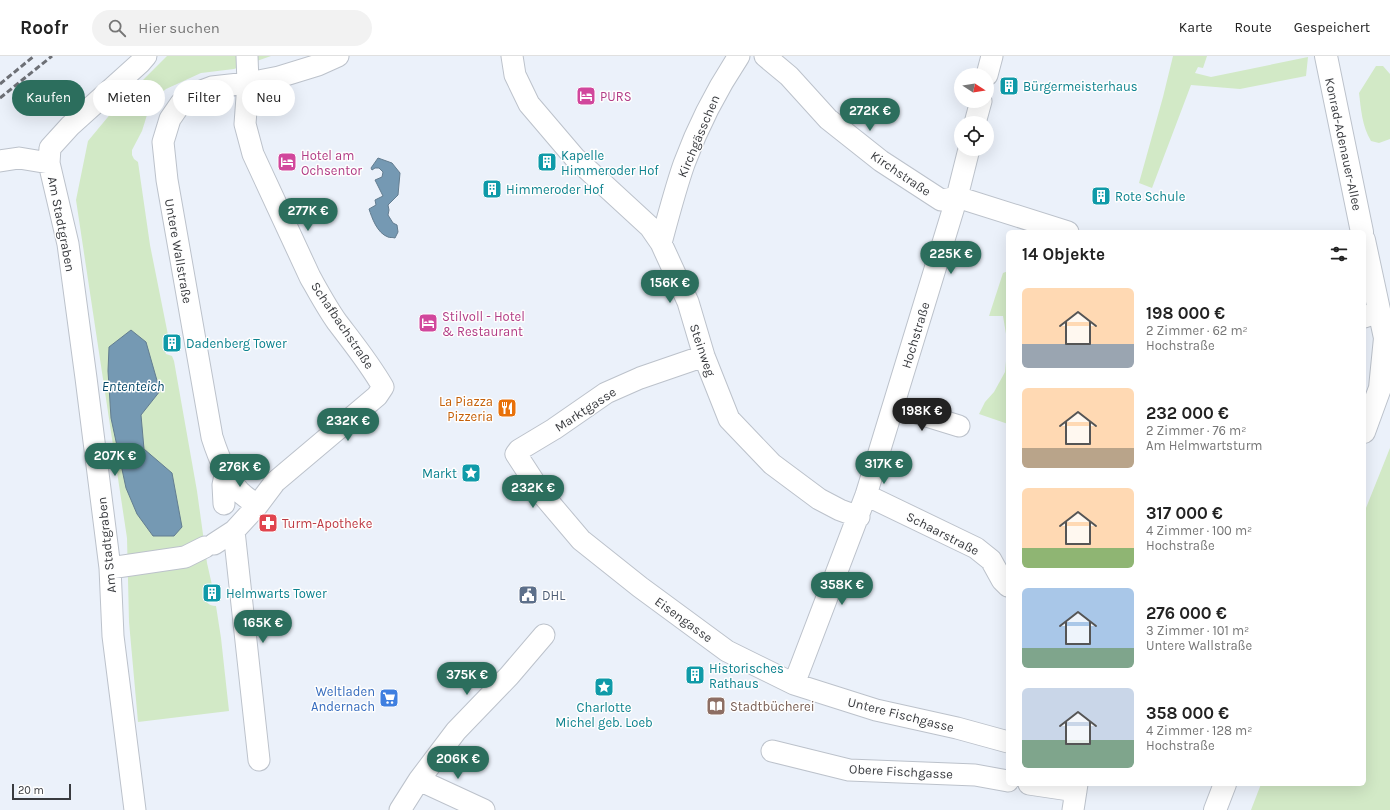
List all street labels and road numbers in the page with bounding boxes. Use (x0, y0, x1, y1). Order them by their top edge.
street label: Konrad-Adenauer-Allee (1322, 76, 1365, 212)
street label: Kirchgässchen (674, 93, 723, 180)
street label: Kirchstraße (868, 148, 934, 199)
street label: Am Stadtgraben (45, 175, 78, 273)
street label: Untere Wallstraße (162, 197, 195, 305)
street label: Schafbachstraße (308, 279, 377, 372)
street label: Hochstraße (898, 300, 933, 370)
street label: Steinweg (687, 322, 719, 379)
street label: Marktgasse (552, 384, 619, 435)
street label: Am Stadtgraben (94, 496, 119, 594)
street label: Schaarstraße (904, 509, 982, 558)
street label: Eisengasse (652, 594, 716, 645)
street label: Untere Fischgasse (846, 694, 956, 735)
street label: Obere Fischgasse (849, 761, 954, 782)

